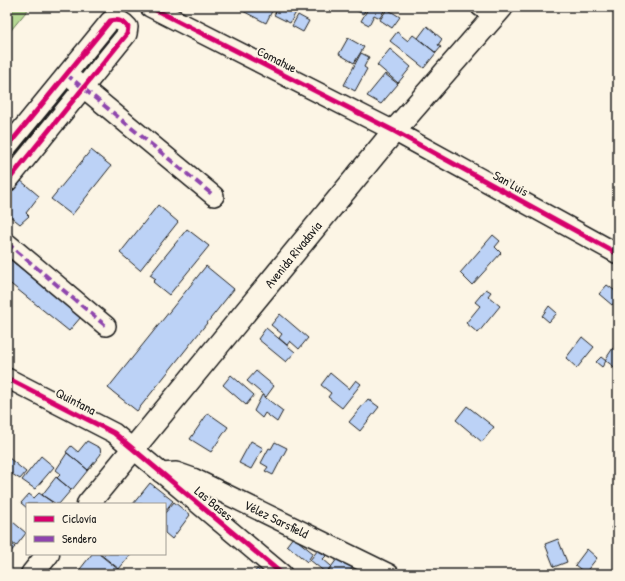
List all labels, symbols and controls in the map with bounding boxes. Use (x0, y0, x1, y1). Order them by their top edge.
street label: Comahue (254, 41, 300, 77)
street label: San Luis (490, 166, 532, 200)
street label: Avenida Rivadavia (260, 217, 326, 291)
street label: Quintana (53, 383, 99, 419)
street label: Las Bases (191, 482, 237, 524)
street label: Vélez Sarsfield (241, 495, 312, 542)
legend (26, 503, 166, 555)
text: Ciclovía (62, 510, 96, 527)
text: Sendero (62, 530, 97, 547)

